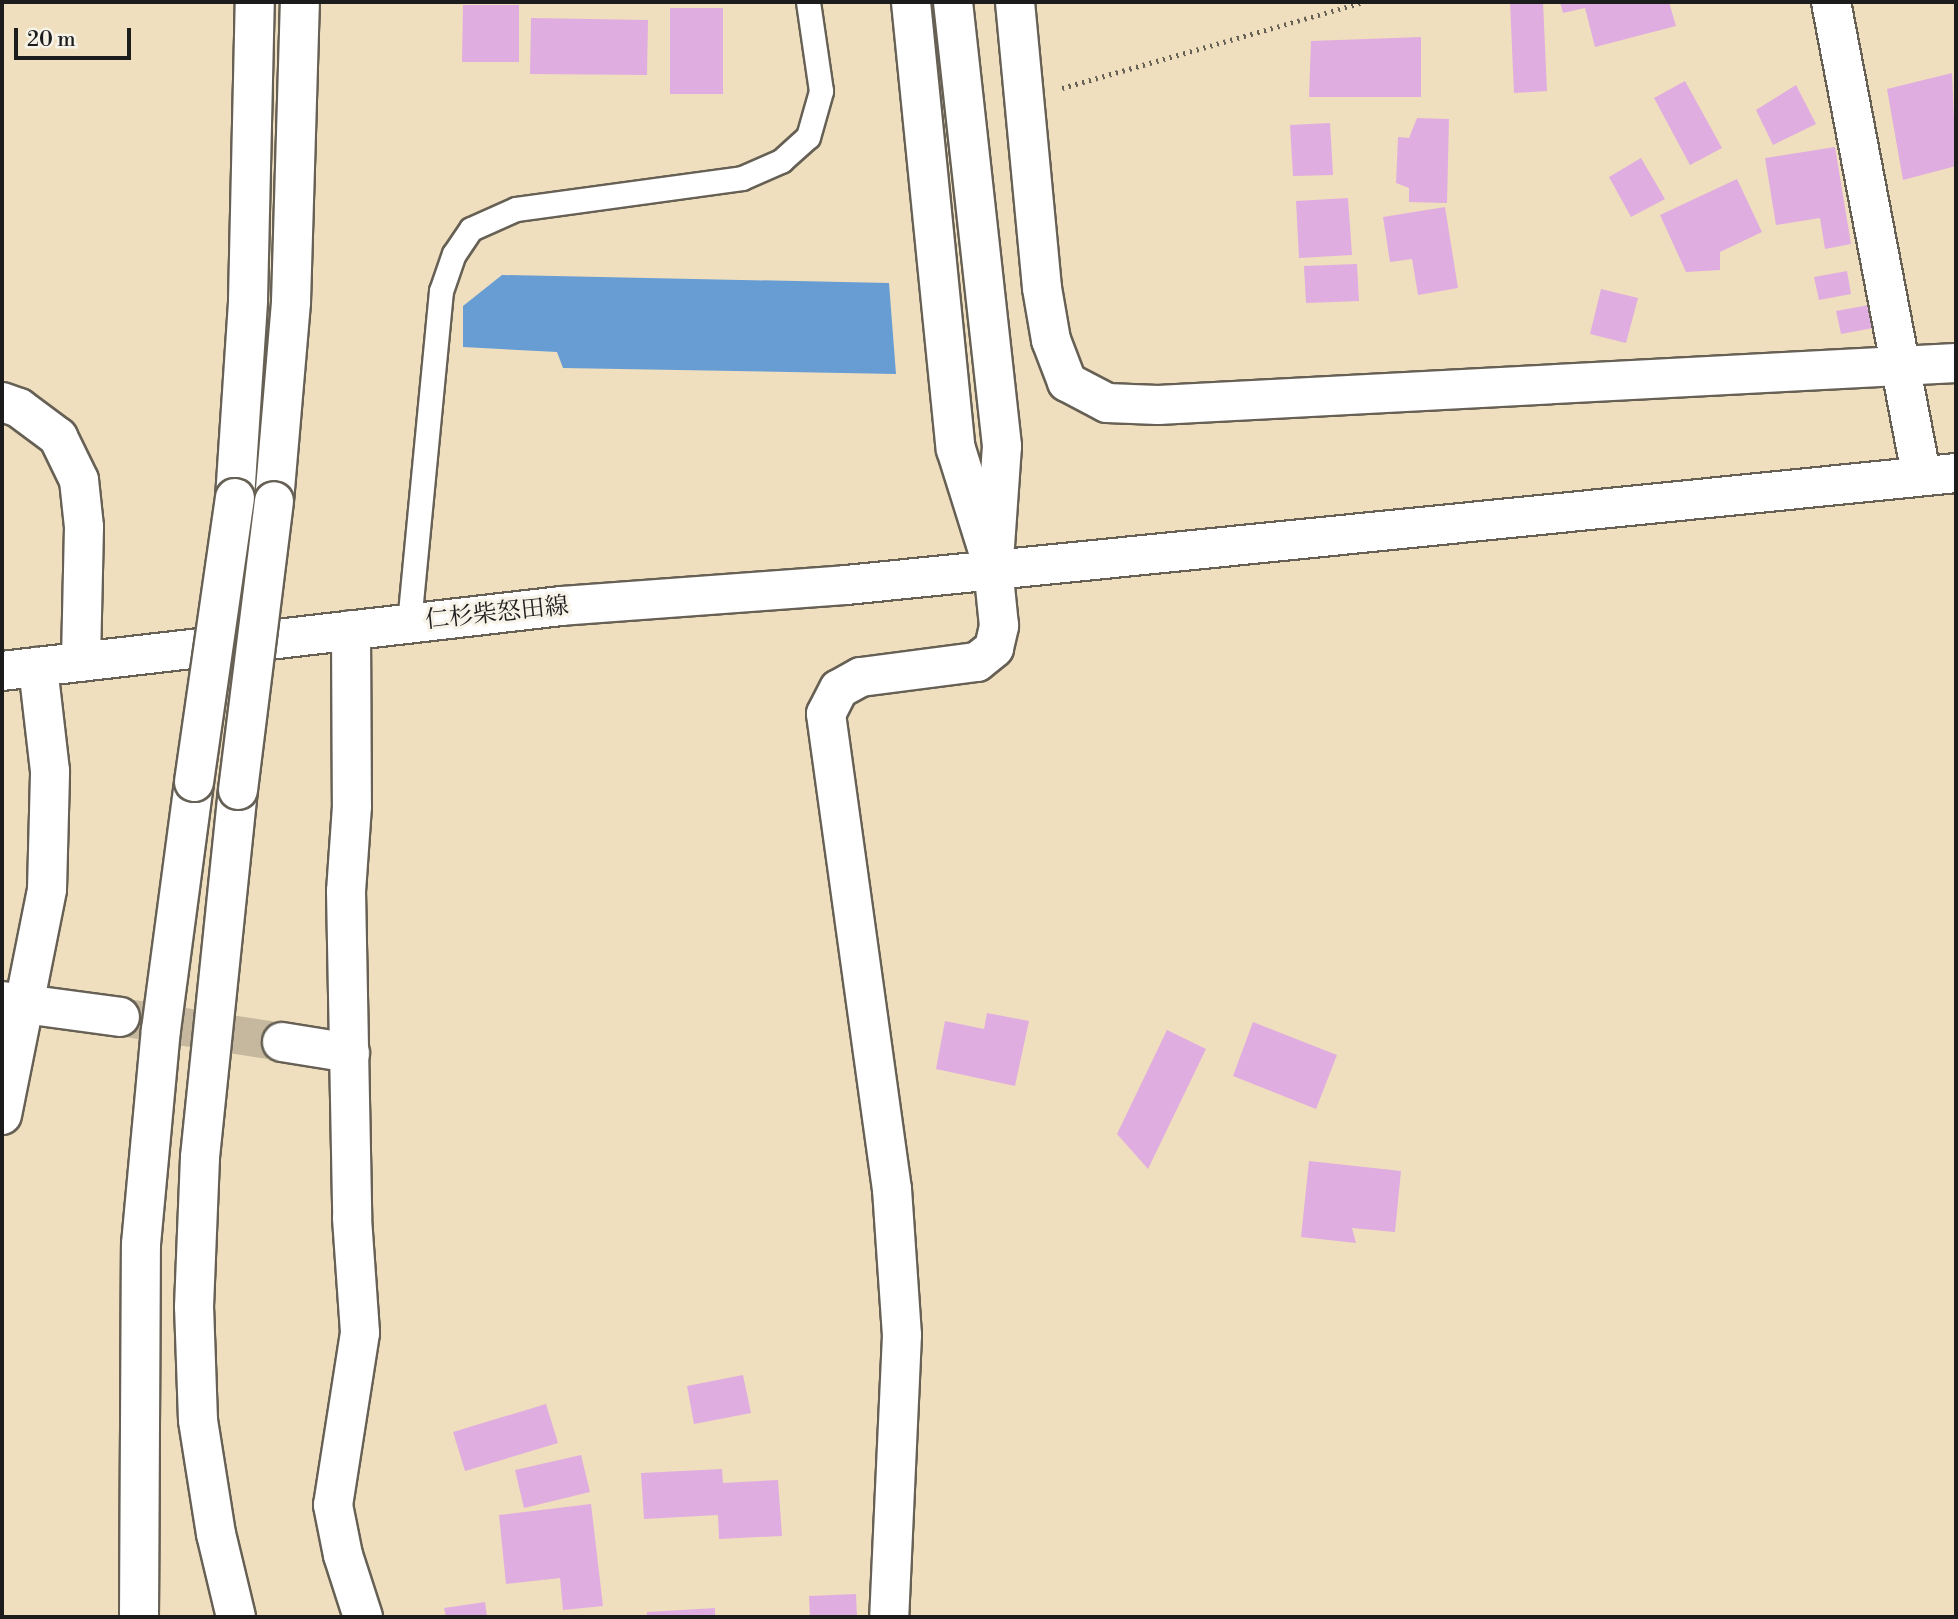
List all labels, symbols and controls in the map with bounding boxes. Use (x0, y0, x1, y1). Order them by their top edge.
scale bar (18, 14, 135, 58)
text: 20 m (27, 27, 76, 53)
street label: 仁杉柴怒田線 (424, 592, 570, 636)

